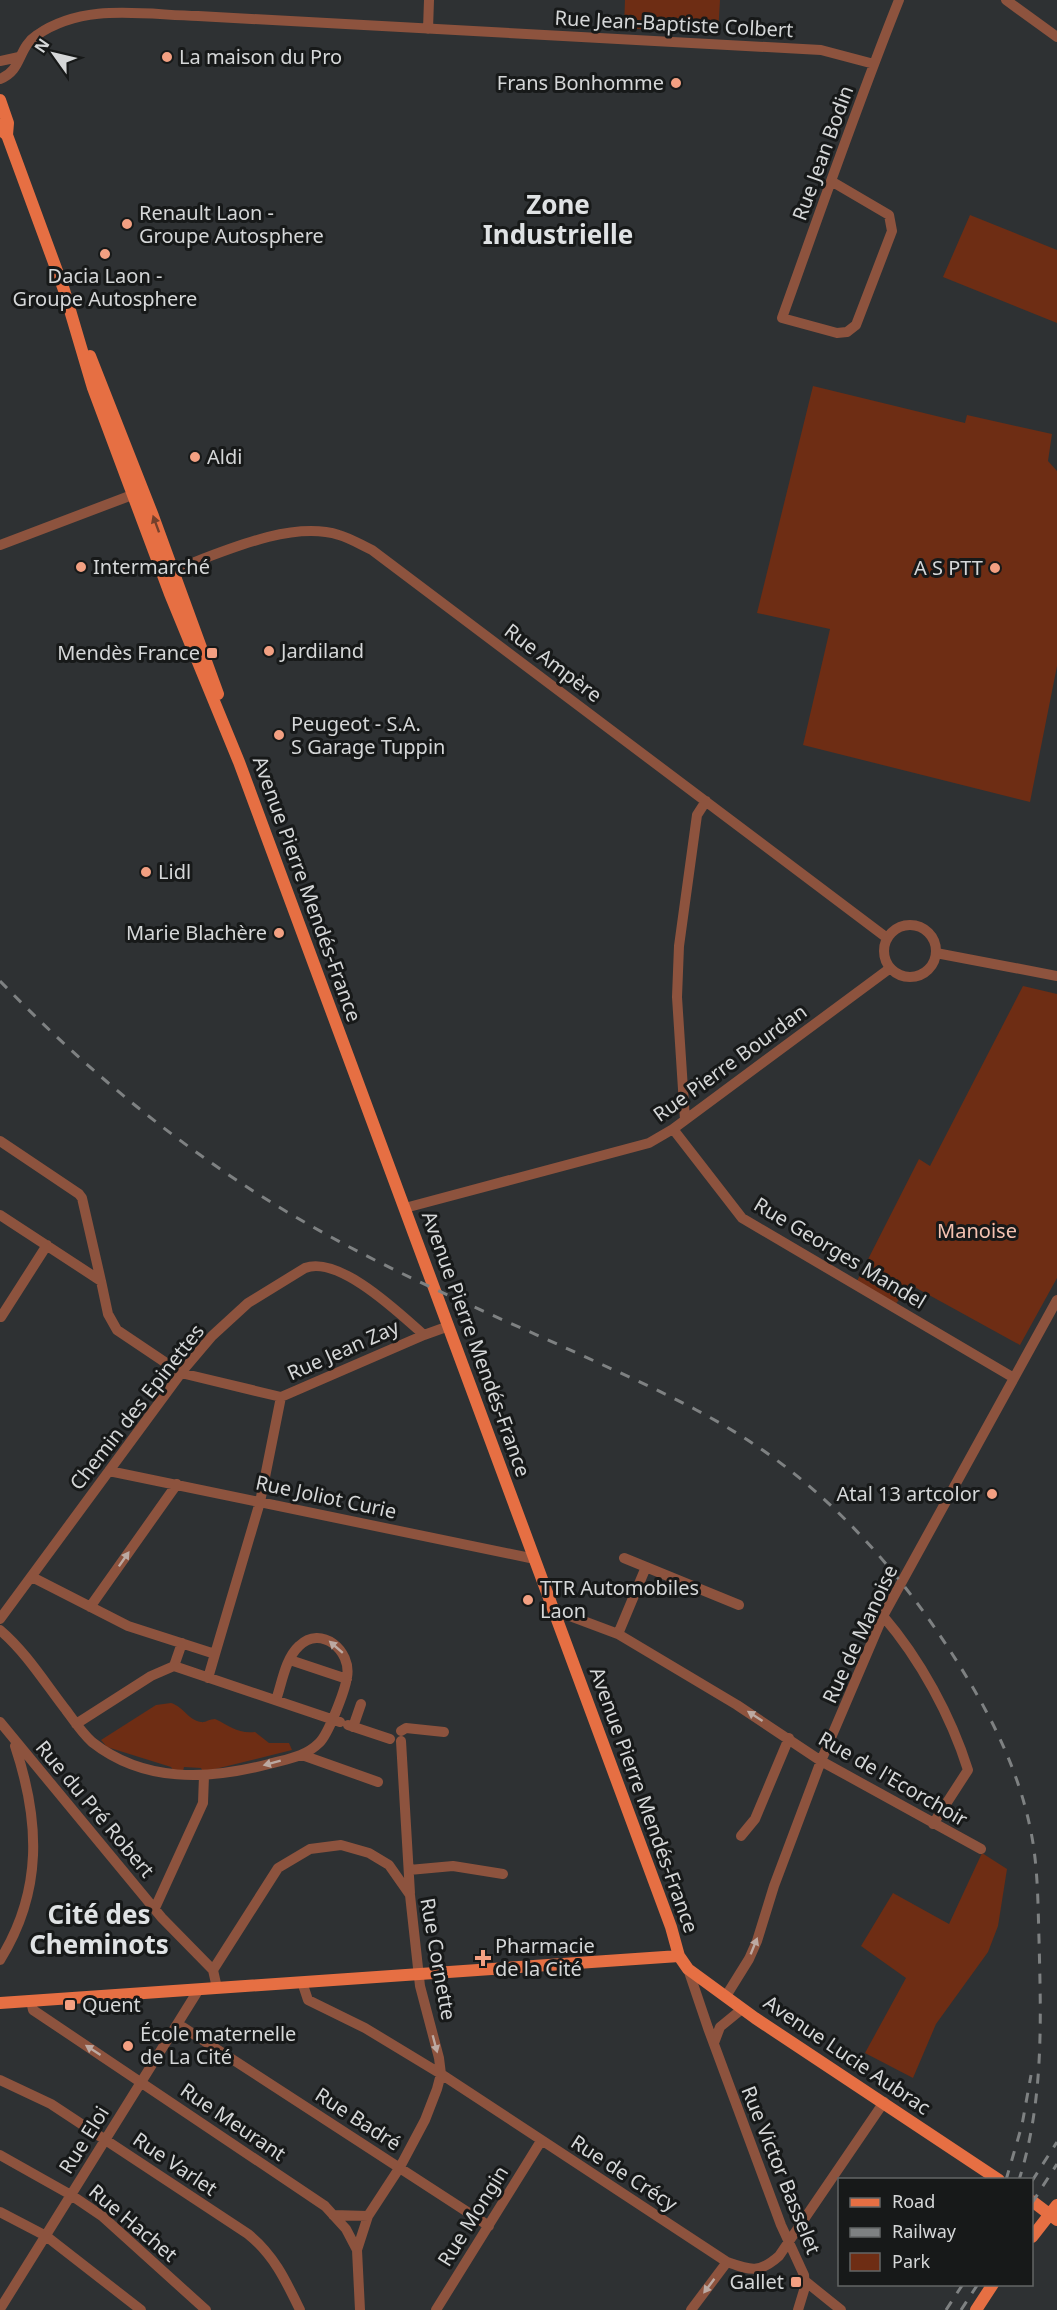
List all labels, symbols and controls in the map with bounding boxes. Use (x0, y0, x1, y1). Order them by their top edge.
street label: Rue Jean-Baptiste Colbert (554, 4, 794, 43)
north arrow (24, 24, 84, 84)
text: N (29, 34, 54, 57)
place label: La maison du Pro (179, 43, 342, 70)
marker: La maison du Pro (160, 50, 174, 64)
place label: Frans Bonhomme (497, 69, 664, 96)
marker: Frans Bonhomme (669, 76, 683, 90)
street label: Rue Jean Bodin (786, 82, 859, 224)
district label: Zone Industrielle (483, 186, 633, 252)
place label: Renault Laon - Groupe Autosphere (139, 199, 324, 249)
marker: Renault Laon - Groupe Autosphere (120, 217, 134, 231)
marker: Dacia Laon - Groupe Autosphere (98, 247, 112, 261)
place label: Dacia Laon - Groupe Autosphere (13, 262, 197, 312)
place label: Aldi (207, 443, 242, 470)
marker: Aldi (188, 450, 202, 464)
one-way arrow (150, 515, 160, 533)
place label: Intermarché (93, 553, 210, 580)
place label: A S PTT (914, 554, 983, 581)
marker: Intermarché (74, 560, 88, 574)
marker: A S PTT (988, 561, 1002, 575)
street label: Rue Ampère (499, 617, 608, 708)
place label: Jardiland (279, 637, 364, 664)
place label: Mendès France (57, 639, 200, 666)
marker: Jardiland (262, 644, 276, 658)
marker: Mendès France (205, 646, 219, 660)
place label: Peugeot - S.A. S Garage Tuppin (291, 710, 445, 760)
marker: Peugeot - S.A. S Garage Tuppin (272, 728, 286, 742)
street label: Avenue Pierre Mendés-France (247, 752, 368, 1025)
place label: Lidl (158, 858, 191, 885)
marker: Lidl (139, 865, 153, 879)
place label: Marie Blachère (126, 919, 267, 946)
marker: Marie Blachère (272, 926, 286, 940)
street label: Rue Pierre Bourdan (647, 998, 812, 1127)
street label: Rue Georges Mandel (749, 1190, 931, 1315)
street label: Avenue Pierre Mendés-France (416, 1207, 537, 1480)
park label: Manoise (937, 1217, 1017, 1244)
street label: Rue Jean Zay (283, 1313, 404, 1386)
street label: Chemin des Epinettes (63, 1318, 210, 1495)
street label: Rue Joliot Curie (253, 1468, 399, 1525)
place label: Atal 13 artcolor (836, 1480, 980, 1507)
marker: Atal 13 artcolor (985, 1487, 999, 1501)
one-way arrow (118, 1552, 130, 1568)
street label: Rue de Manoise (816, 1560, 903, 1707)
place label: TTR Automobiles Laon (540, 1574, 699, 1624)
marker: TTR Automobiles Laon (521, 1593, 535, 1607)
one-way arrow (328, 1640, 343, 1654)
street label: Avenue Pierre Mendés-France (584, 1663, 705, 1936)
one-way arrow (748, 1710, 764, 1722)
street label: Rue de l'Ecorchoir (814, 1725, 973, 1832)
street label: Rue du Pré Robert (30, 1734, 161, 1883)
one-way arrow (263, 1759, 281, 1768)
district label: Cité des Cheminots (29, 1896, 169, 1962)
street label: Rue Cornette (414, 1896, 463, 2022)
place label: Pharmacie de la Cité (495, 1932, 595, 1982)
one-way arrow (749, 1936, 759, 1954)
marker: Pharmacie de la Cité (476, 1951, 490, 1965)
street label: Avenue Lucie Aubrac (759, 1989, 936, 2120)
place label: Quent (82, 1991, 141, 2018)
marker: Quent (63, 1998, 77, 2012)
place label: École maternelle de La Cité (140, 2020, 296, 2070)
one-way arrow (431, 2036, 440, 2054)
marker: École maternelle de La Cité (121, 2039, 135, 2053)
one-way arrow (85, 2045, 101, 2056)
street label: Rue Meurant (175, 2076, 291, 2167)
street label: Rue Badré (310, 2081, 406, 2156)
street label: Rue Victor Basselet (735, 2082, 828, 2258)
street label: Rue Eloi (52, 2101, 115, 2179)
street label: Rue Varlet (128, 2126, 223, 2202)
street label: Rue de Crécy (566, 2128, 683, 2217)
street label: Rue Mongin (431, 2160, 514, 2271)
street label: Rue Hachet (83, 2178, 183, 2268)
legend (838, 2178, 1033, 2286)
text: Road (892, 2189, 935, 2213)
text: Railway (892, 2219, 957, 2243)
text: Park (892, 2249, 930, 2273)
place label: Gallet (729, 2268, 784, 2295)
marker: Gallet (789, 2275, 803, 2289)
one-way arrow (703, 2277, 715, 2293)

